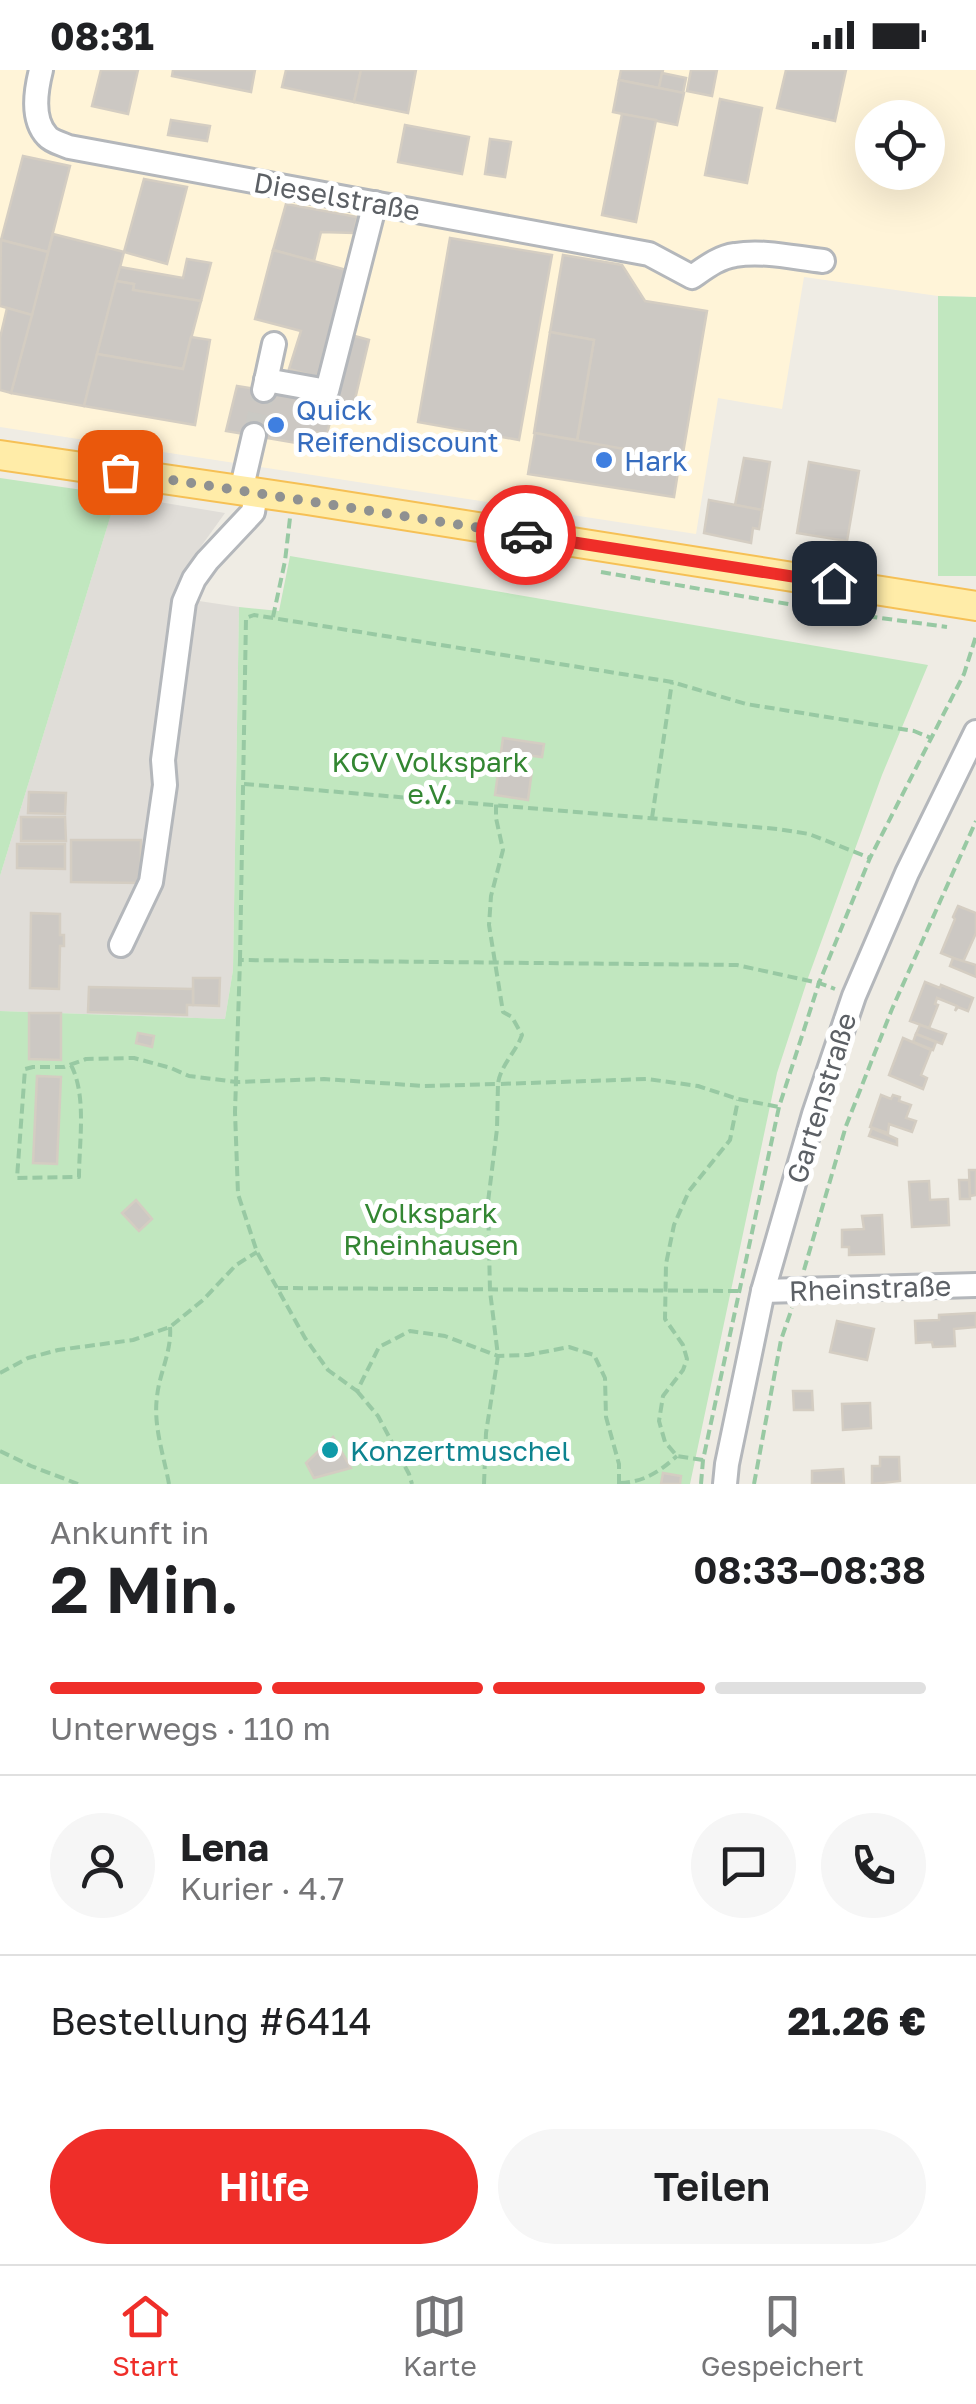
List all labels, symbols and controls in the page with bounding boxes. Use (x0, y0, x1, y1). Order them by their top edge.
text: 08:31 (50, 13, 154, 58)
map controls (855, 100, 945, 190)
button: locate (855, 100, 945, 190)
street label: Dieselstraße (251, 165, 423, 227)
place label: Quick Reifendiscount (296, 393, 499, 458)
marker: Quick Reifendiscount (265, 414, 287, 436)
pin (78, 430, 163, 515)
place label: Hark (624, 444, 688, 477)
icon: bag (93, 445, 148, 500)
marker: Hark (593, 449, 615, 471)
courier (476, 485, 576, 585)
icon: car (499, 508, 554, 563)
pin (792, 541, 877, 626)
icon: home (807, 556, 862, 611)
park label: KGV Volkspark e.V. (332, 745, 529, 810)
street label: Gartenstraße (779, 1009, 863, 1187)
park label: Volkspark Rheinhausen (343, 1196, 519, 1261)
street label: Rheinstraße (788, 1269, 952, 1307)
place label: Konzertmuschel (350, 1434, 570, 1467)
marker: Konzertmuschel (319, 1439, 341, 1461)
text: Ankunft in (50, 1513, 209, 1551)
text: 08:33–08:38 (693, 1547, 926, 1592)
text: 2 Min. (50, 1549, 239, 1627)
text: Unterwegs · 110 m (50, 1709, 331, 1747)
button: person (50, 1813, 155, 1918)
button: chat (691, 1813, 796, 1918)
button: phone (821, 1813, 926, 1918)
text: Lena (180, 1824, 269, 1869)
text: Kurier · 4.7 (180, 1869, 345, 1907)
text: Bestellung #6414 (50, 1998, 372, 2043)
text: 21.26 € (787, 1998, 926, 2043)
button: Hilfe (50, 2129, 478, 2244)
button: Teilen (498, 2129, 926, 2244)
tab: Start (112, 2289, 179, 2382)
tab: Karte (403, 2289, 477, 2382)
tab: Gespeichert (701, 2289, 864, 2382)

